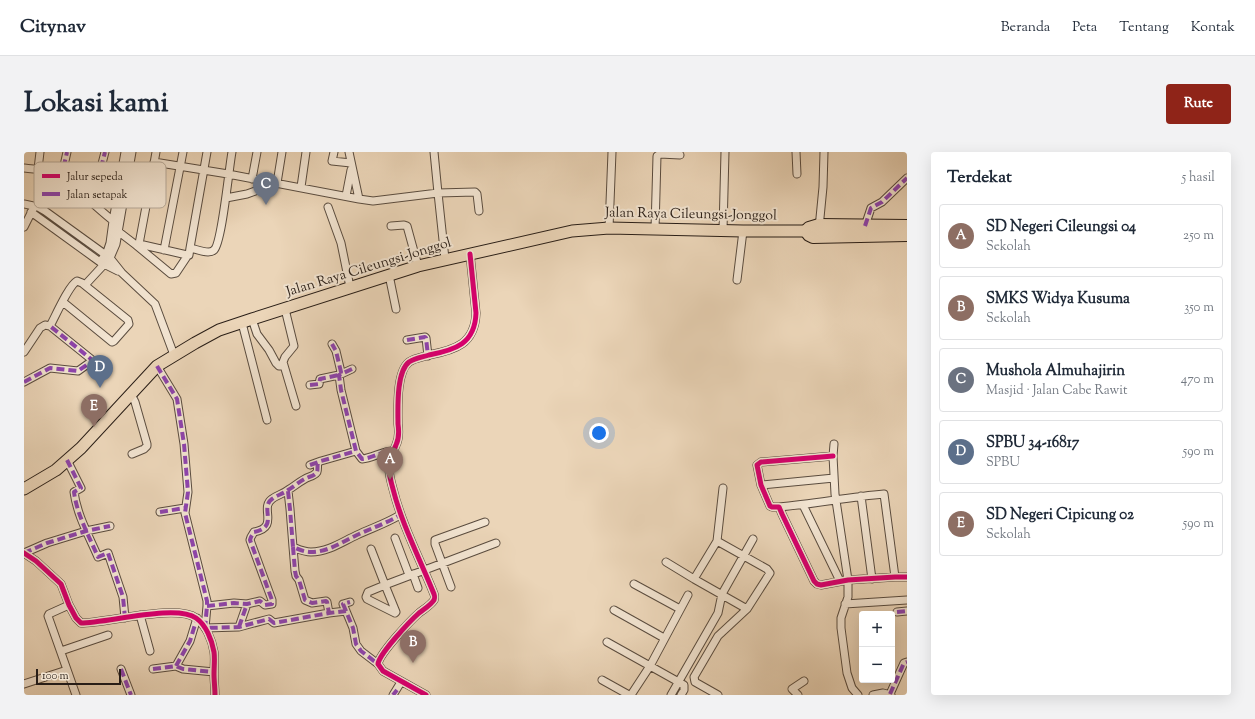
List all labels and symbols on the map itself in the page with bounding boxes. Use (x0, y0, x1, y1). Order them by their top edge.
legend (34, 162, 166, 208)
text: Jalur sepeda (66, 169, 123, 185)
pin: C (253, 172, 279, 205)
text: Jalan setapak (66, 187, 128, 203)
street label: Jalan Raya Cileungsi-Jonggol (604, 203, 777, 226)
street label: Jalan Raya Cileungsi-Jonggol (283, 233, 454, 303)
pin: D (87, 355, 113, 388)
pin: E (81, 394, 107, 427)
your location (589, 423, 609, 443)
pin: A (377, 447, 403, 480)
pin: B (400, 630, 426, 663)
scale bar (36, 667, 121, 686)

